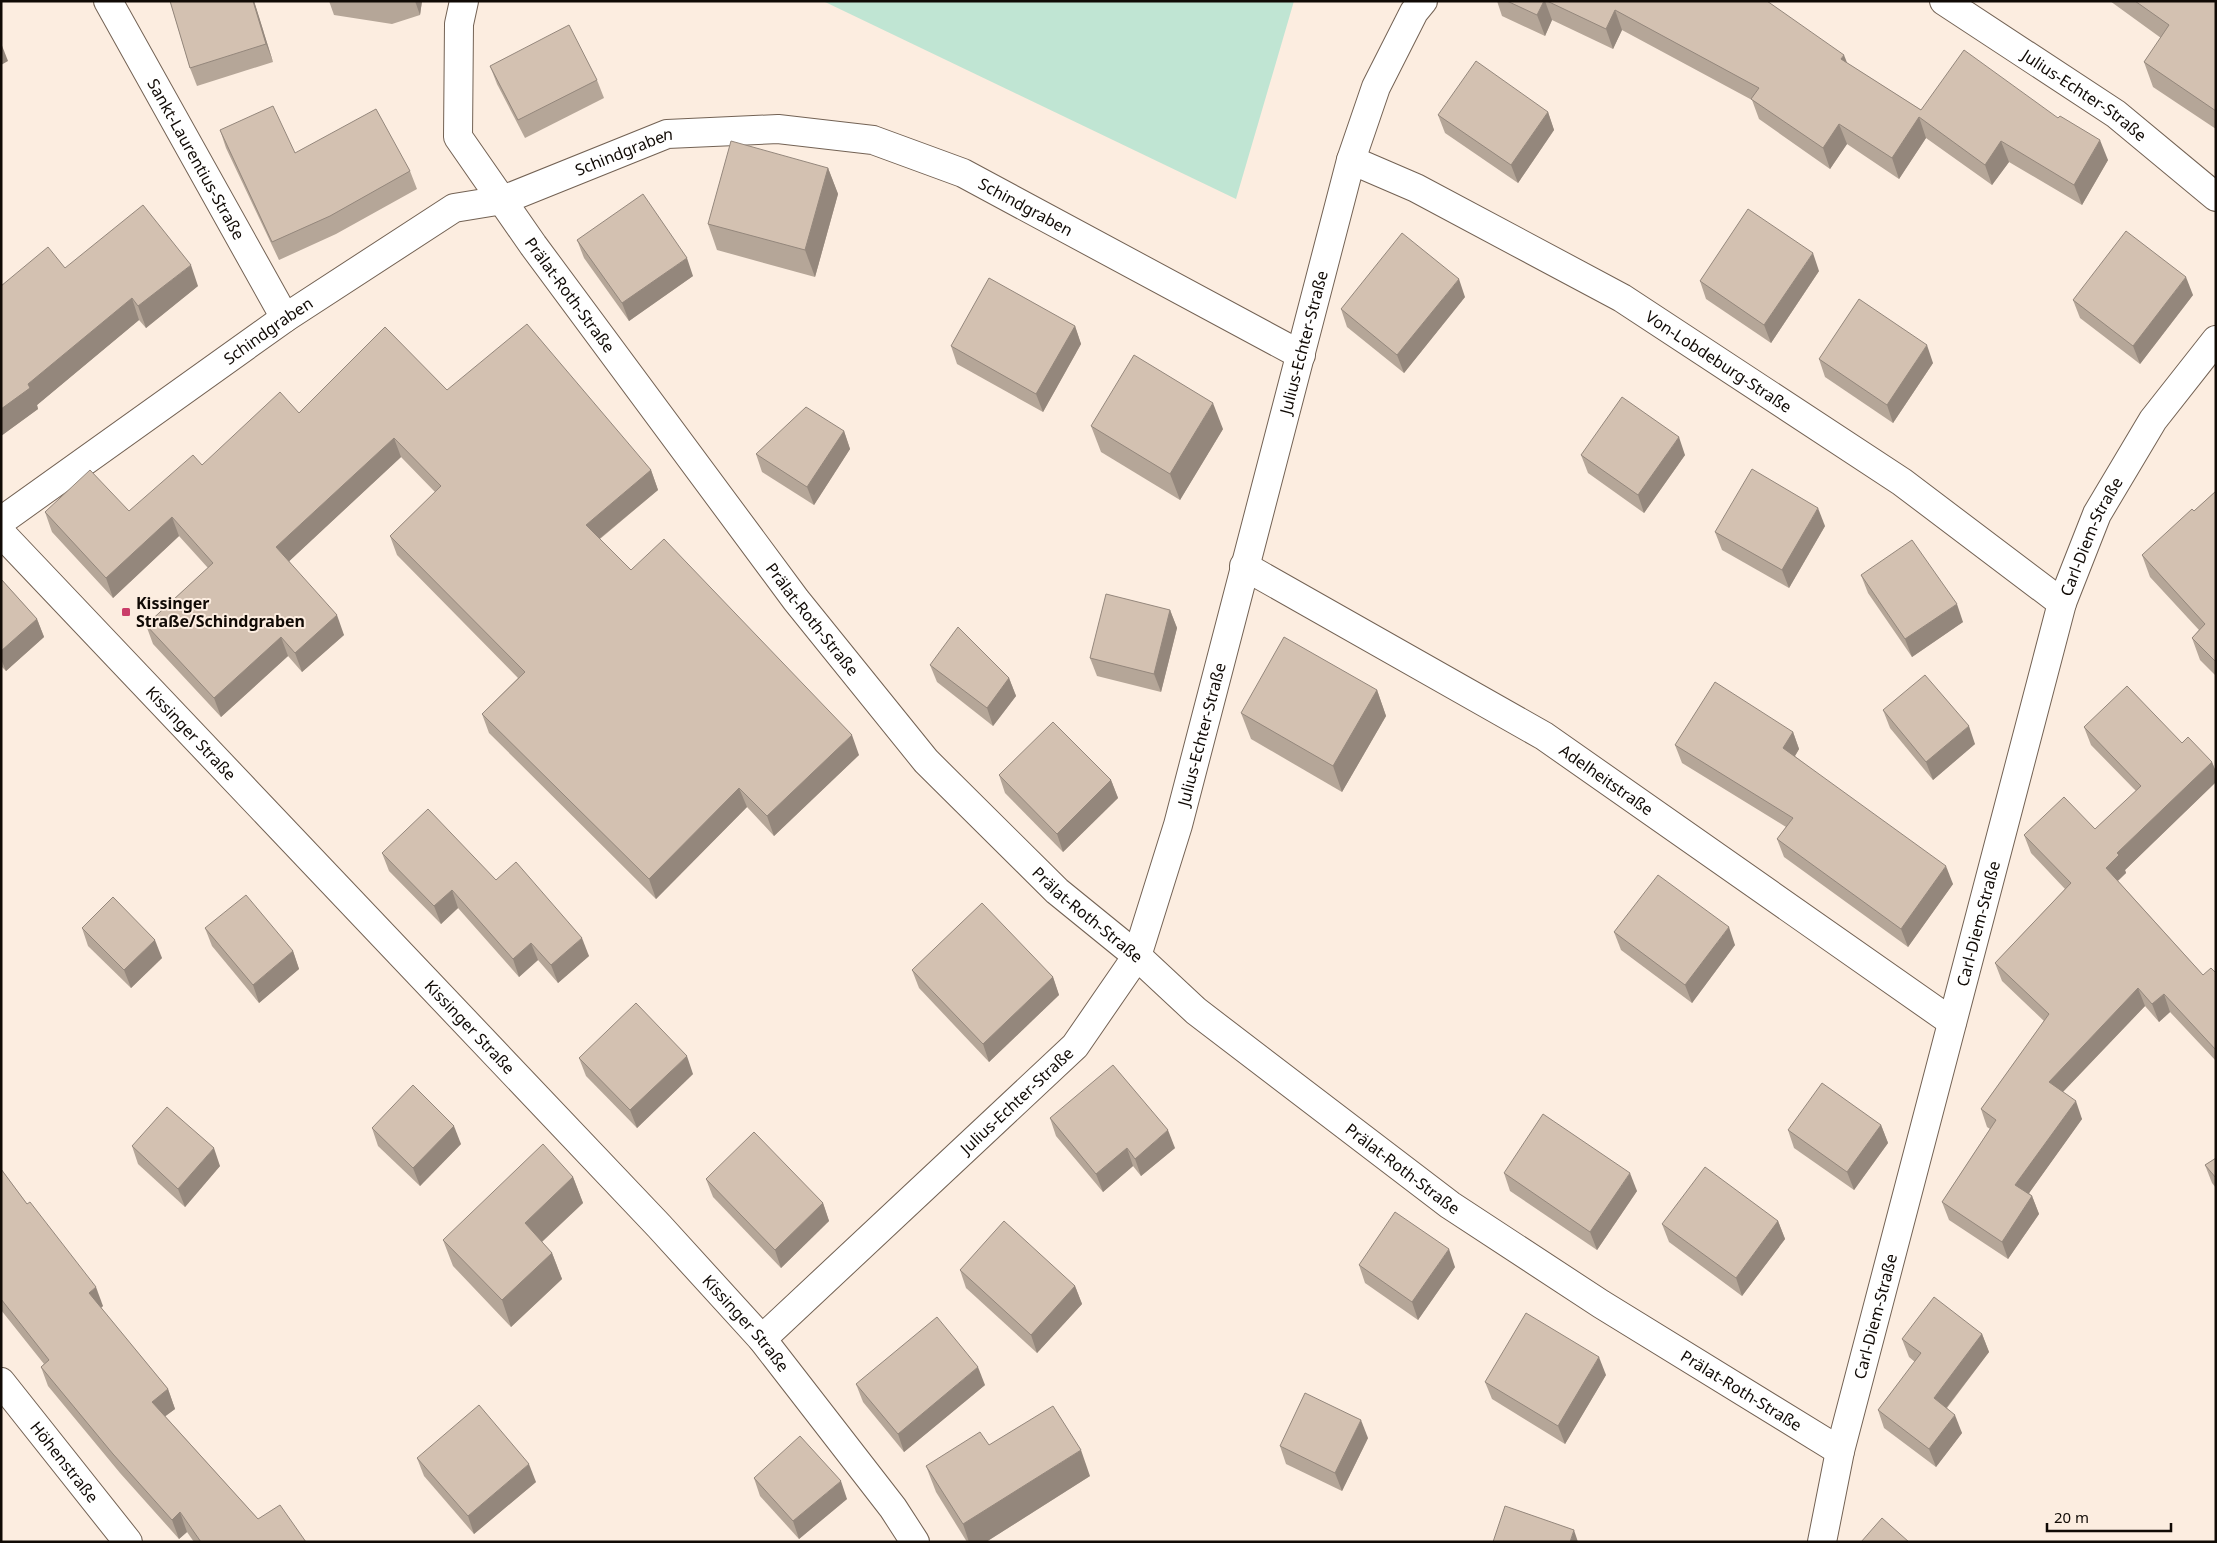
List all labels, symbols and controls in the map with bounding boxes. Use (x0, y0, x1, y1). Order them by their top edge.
street label: Julius-Echter-Straße (2016, 43, 2151, 146)
street label: Sankt-Laurentius-Straße (142, 75, 250, 244)
street label: Schindgraben (572, 123, 673, 181)
street label: Schindgraben (975, 172, 1077, 241)
street label: Prälat-Roth-Straße (520, 233, 620, 357)
street label: Julius-Echter-Straße (1274, 268, 1333, 418)
street label: Schindgraben (219, 292, 317, 369)
street label: Von-Lobdeburg-Straße (1641, 305, 1796, 418)
street label: Carl-Diem-Straße (2055, 473, 2128, 599)
street label: Prälat-Roth-Straße (761, 558, 864, 680)
place label: Kissinger Straße/Schindgraben (136, 592, 305, 632)
marker: Kissinger Straße/Schindgraben (120, 606, 132, 618)
street label: Julius-Echter-Straße (1172, 660, 1231, 810)
street label: Kissinger Straße (141, 681, 241, 785)
street label: Adelheitstraße (1555, 739, 1658, 820)
street label: Carl-Diem-Straße (1951, 858, 2005, 989)
street label: Prälat-Roth-Straße (1028, 862, 1148, 967)
street label: Kissinger Straße (420, 975, 520, 1079)
street label: Julius-Echter-Straße (954, 1042, 1078, 1160)
street label: Prälat-Roth-Straße (1341, 1118, 1464, 1219)
street label: Carl-Diem-Straße (1848, 1251, 1902, 1381)
street label: Kissinger Straße (698, 1270, 794, 1376)
street label: Prälat-Roth-Straße (1677, 1345, 1806, 1436)
street label: Höhenstraße (25, 1417, 104, 1507)
scale bar (2047, 1500, 2171, 1532)
text: 20 m (2054, 1507, 2089, 1527)

